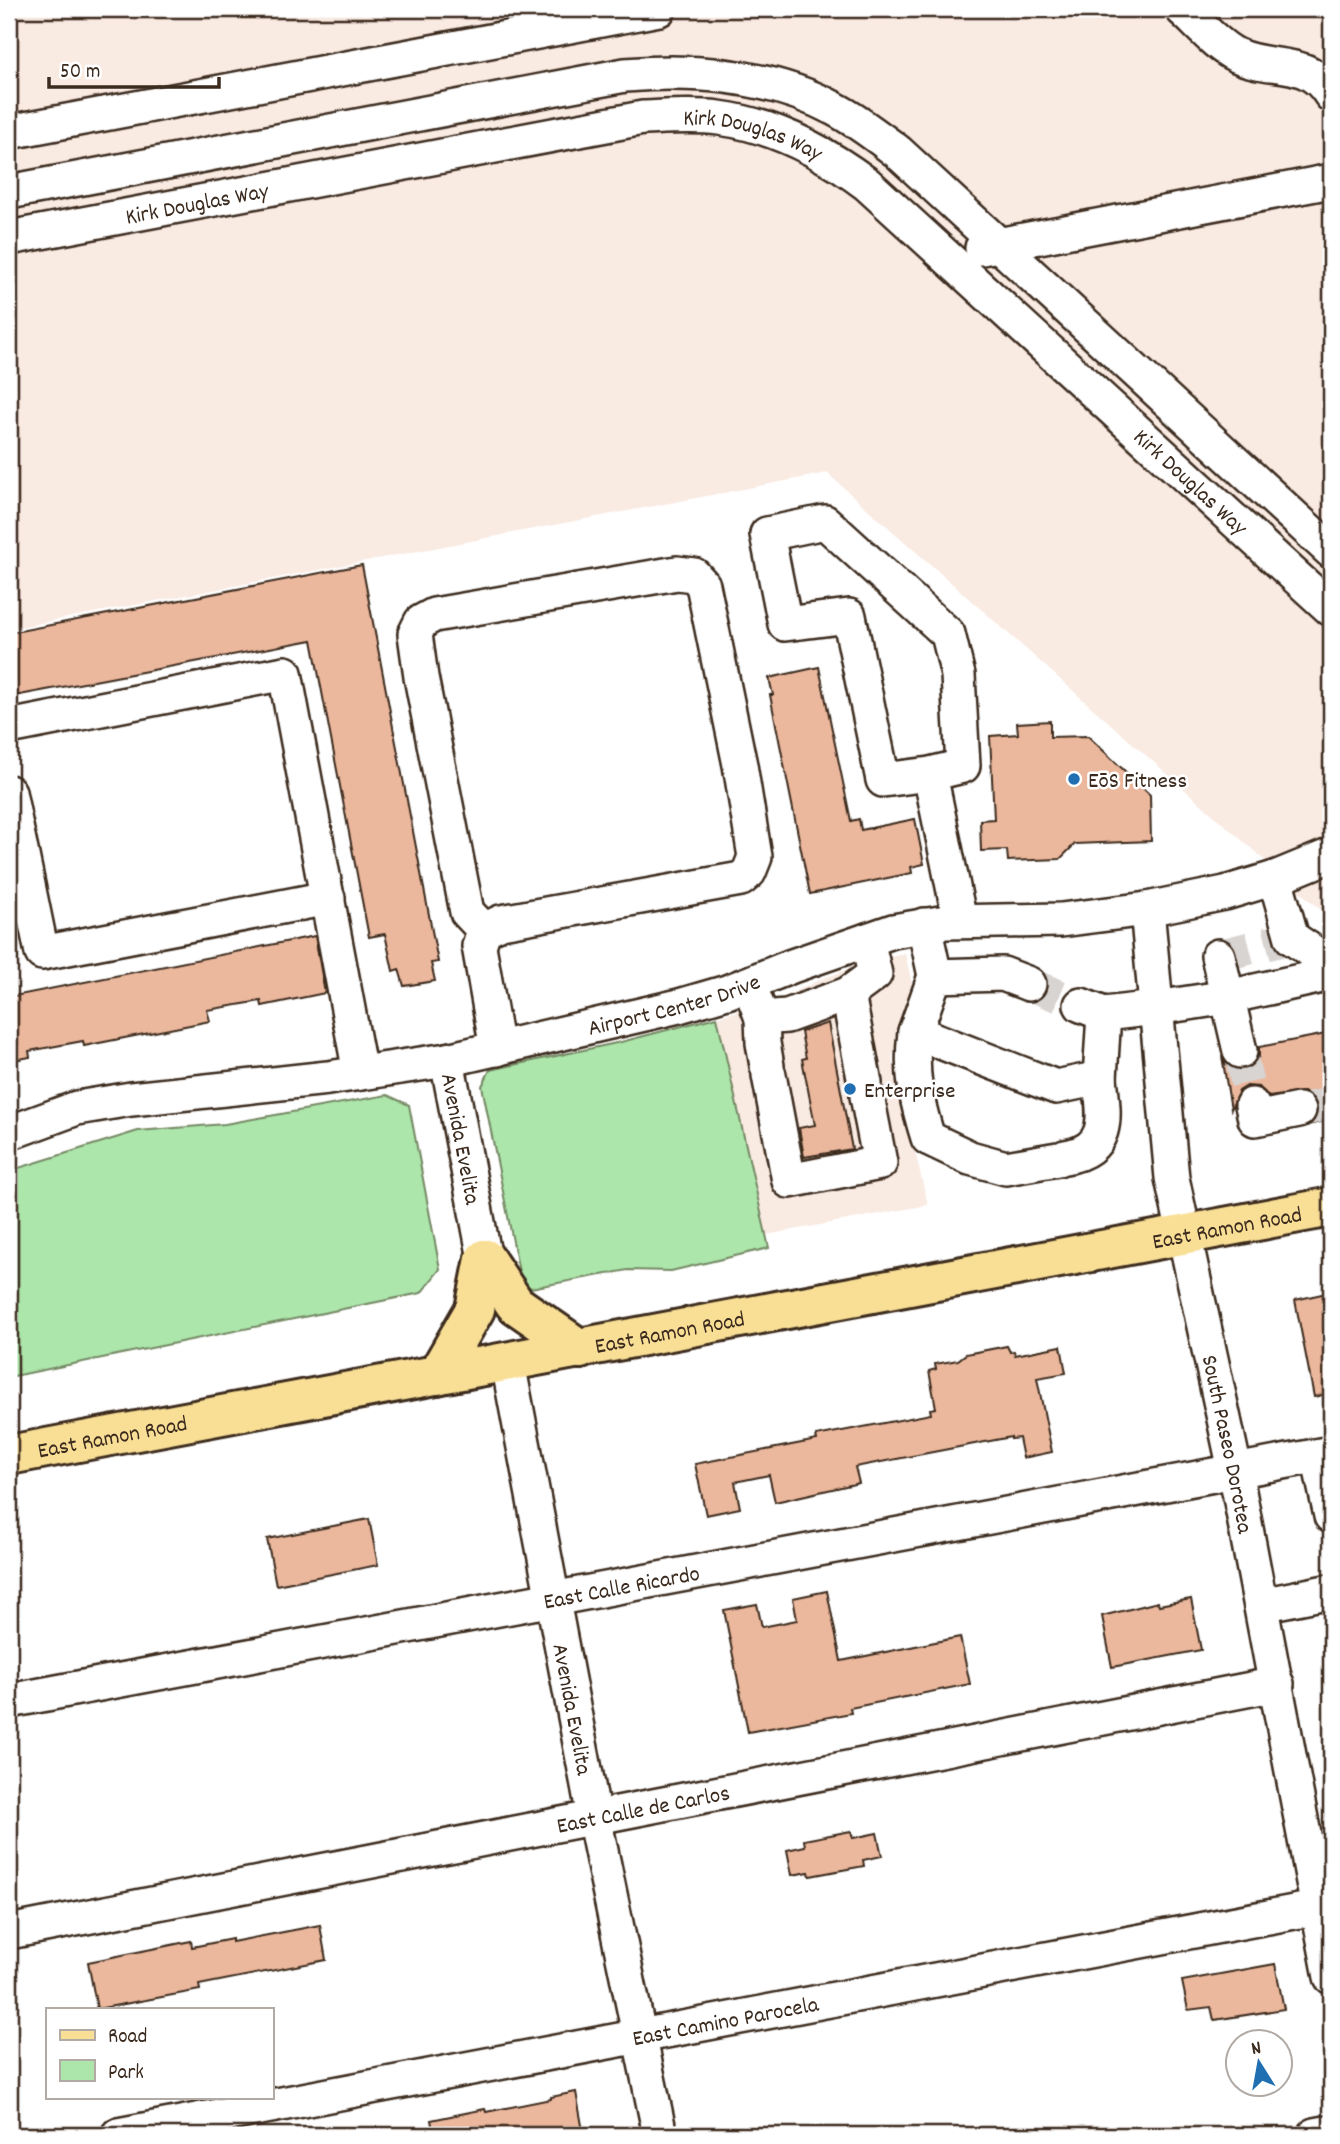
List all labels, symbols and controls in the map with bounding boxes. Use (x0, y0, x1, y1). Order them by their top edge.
scale bar (49, 46, 219, 90)
text: 50 m (60, 58, 100, 88)
street label: Kirk Douglas Way (683, 103, 828, 172)
street label: Kirk Douglas Way (123, 176, 272, 236)
street label: Kirk Douglas Way (1124, 423, 1254, 545)
place label: EōS Fitness (1088, 766, 1187, 799)
marker: EōS Fitness (1066, 771, 1082, 787)
street label: Airport Center Drive (585, 967, 766, 1047)
street label: Avenida Evelita (430, 1071, 487, 1209)
place label: Enterprise (864, 1076, 955, 1109)
marker: Enterprise (842, 1081, 858, 1097)
street label: East Ramon Road (1150, 1200, 1305, 1260)
street label: East Ramon Road (593, 1304, 748, 1365)
street label: South Paseo Dorotea (1191, 1352, 1260, 1538)
street label: East Ramon Road (35, 1409, 190, 1469)
street label: East Calle Ricardo (541, 1559, 703, 1620)
street label: Avenida Evelita (541, 1641, 599, 1779)
street label: East Calle de Carlos (554, 1778, 733, 1844)
street label: East Camino Parocela (630, 1989, 823, 2057)
legend (46, 2008, 273, 2098)
text: Road (108, 2023, 147, 2053)
north arrow (1224, 2028, 1294, 2098)
text: N (1249, 2036, 1264, 2064)
text: Park (108, 2059, 144, 2089)

